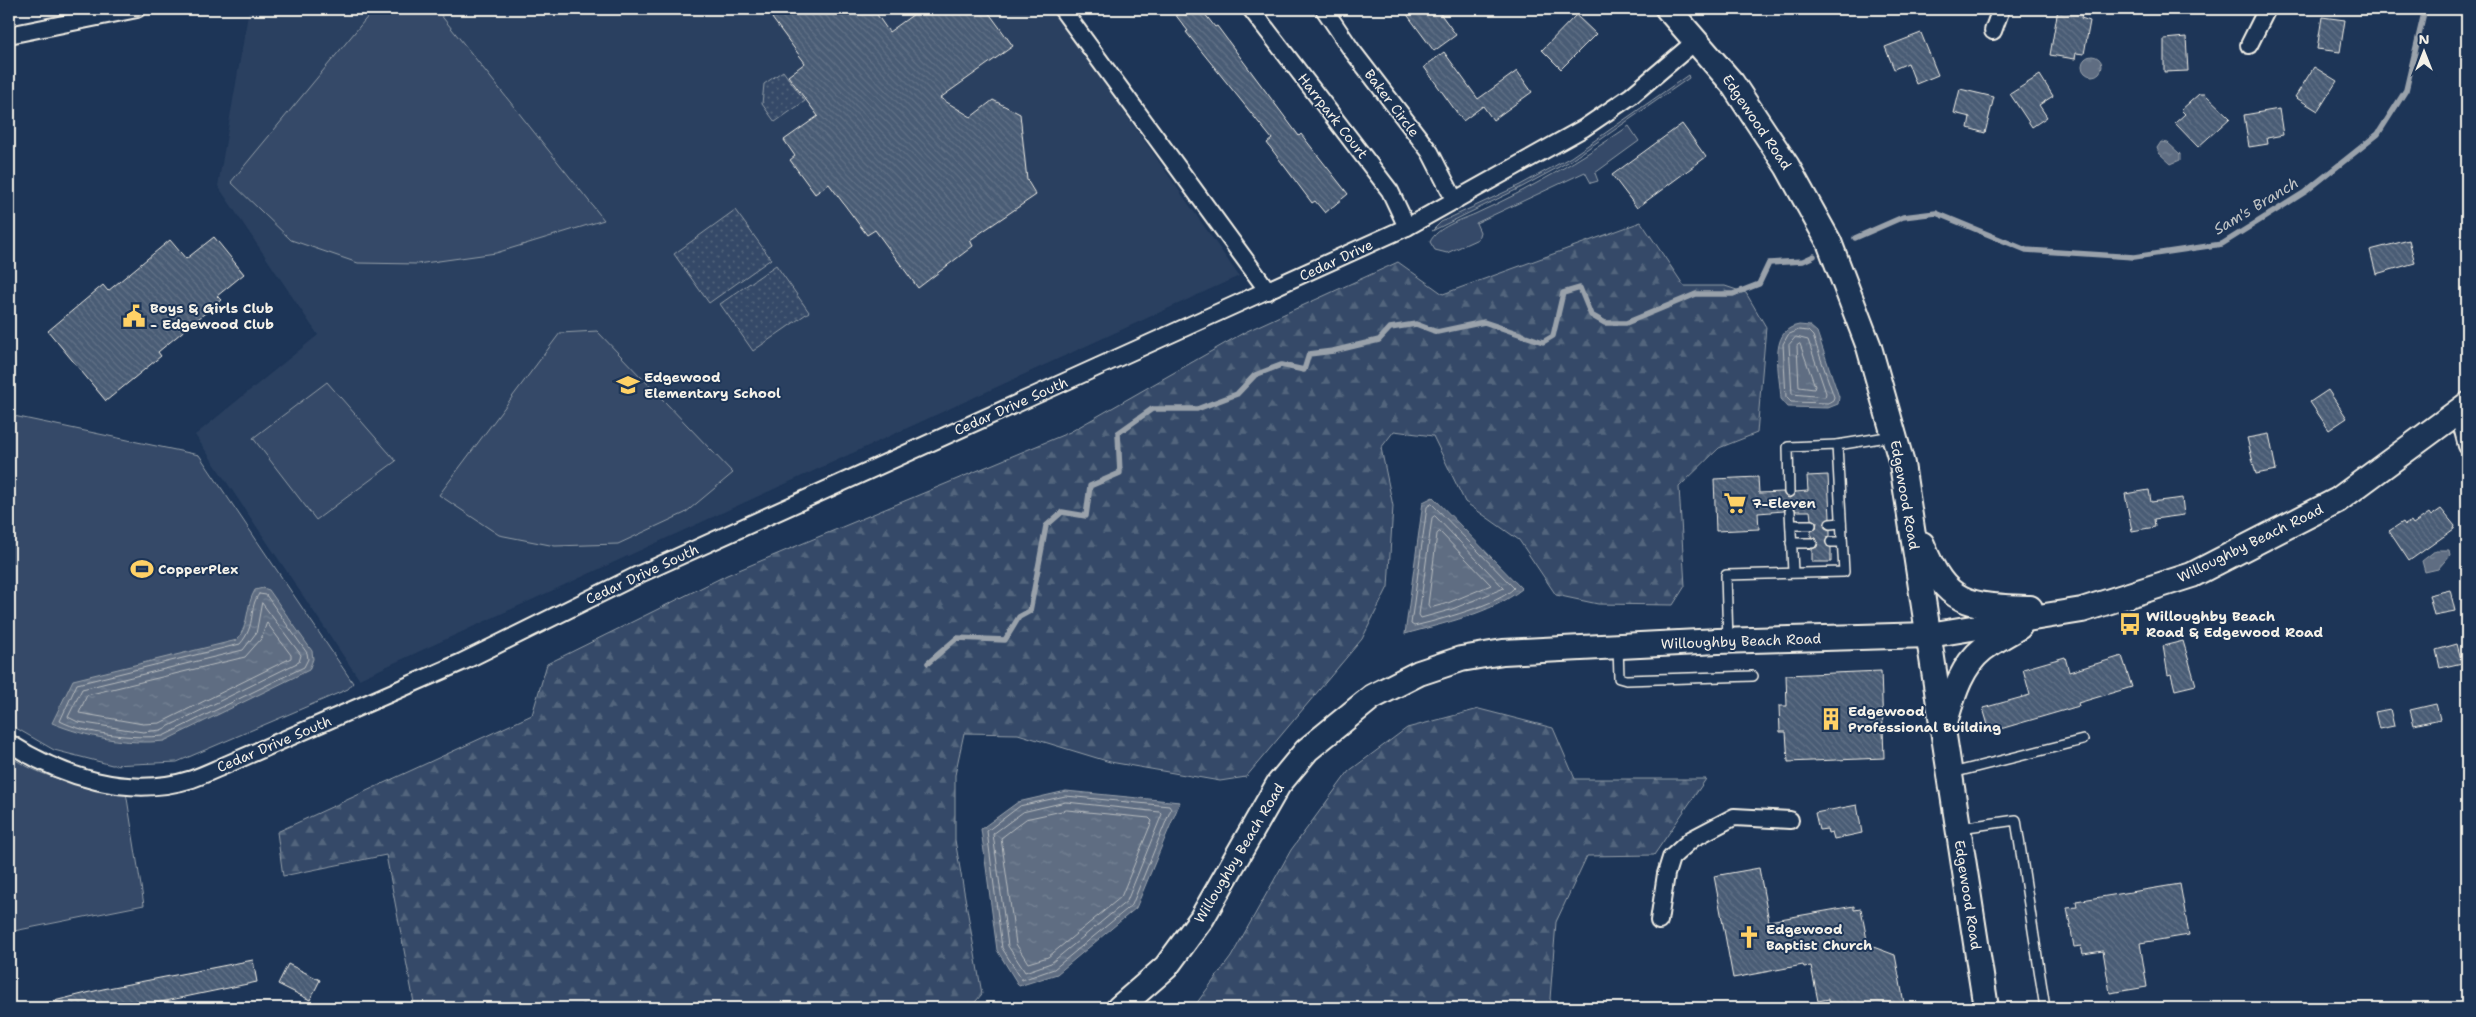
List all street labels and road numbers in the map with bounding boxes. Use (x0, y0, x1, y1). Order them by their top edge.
street label: Baker Circle (1361, 66, 1423, 141)
street label: Harrpark Court (1294, 70, 1372, 162)
street label: Edgewood Road (1718, 71, 1796, 173)
street label: Cedar Drive (1296, 235, 1376, 285)
street label: Cedar Drive South (951, 373, 1071, 439)
street label: Edgewood Road (1886, 439, 1924, 551)
street label: Willoughby Beach Road (2174, 500, 2326, 586)
street label: Cedar Drive South (583, 540, 701, 608)
street label: Willoughby Beach Road (1661, 629, 1822, 653)
street label: Cedar Drive South (214, 712, 334, 776)
street label: Willoughby Beach Road (1190, 780, 1288, 926)
street label: Edgewood Road (1950, 839, 1986, 951)

